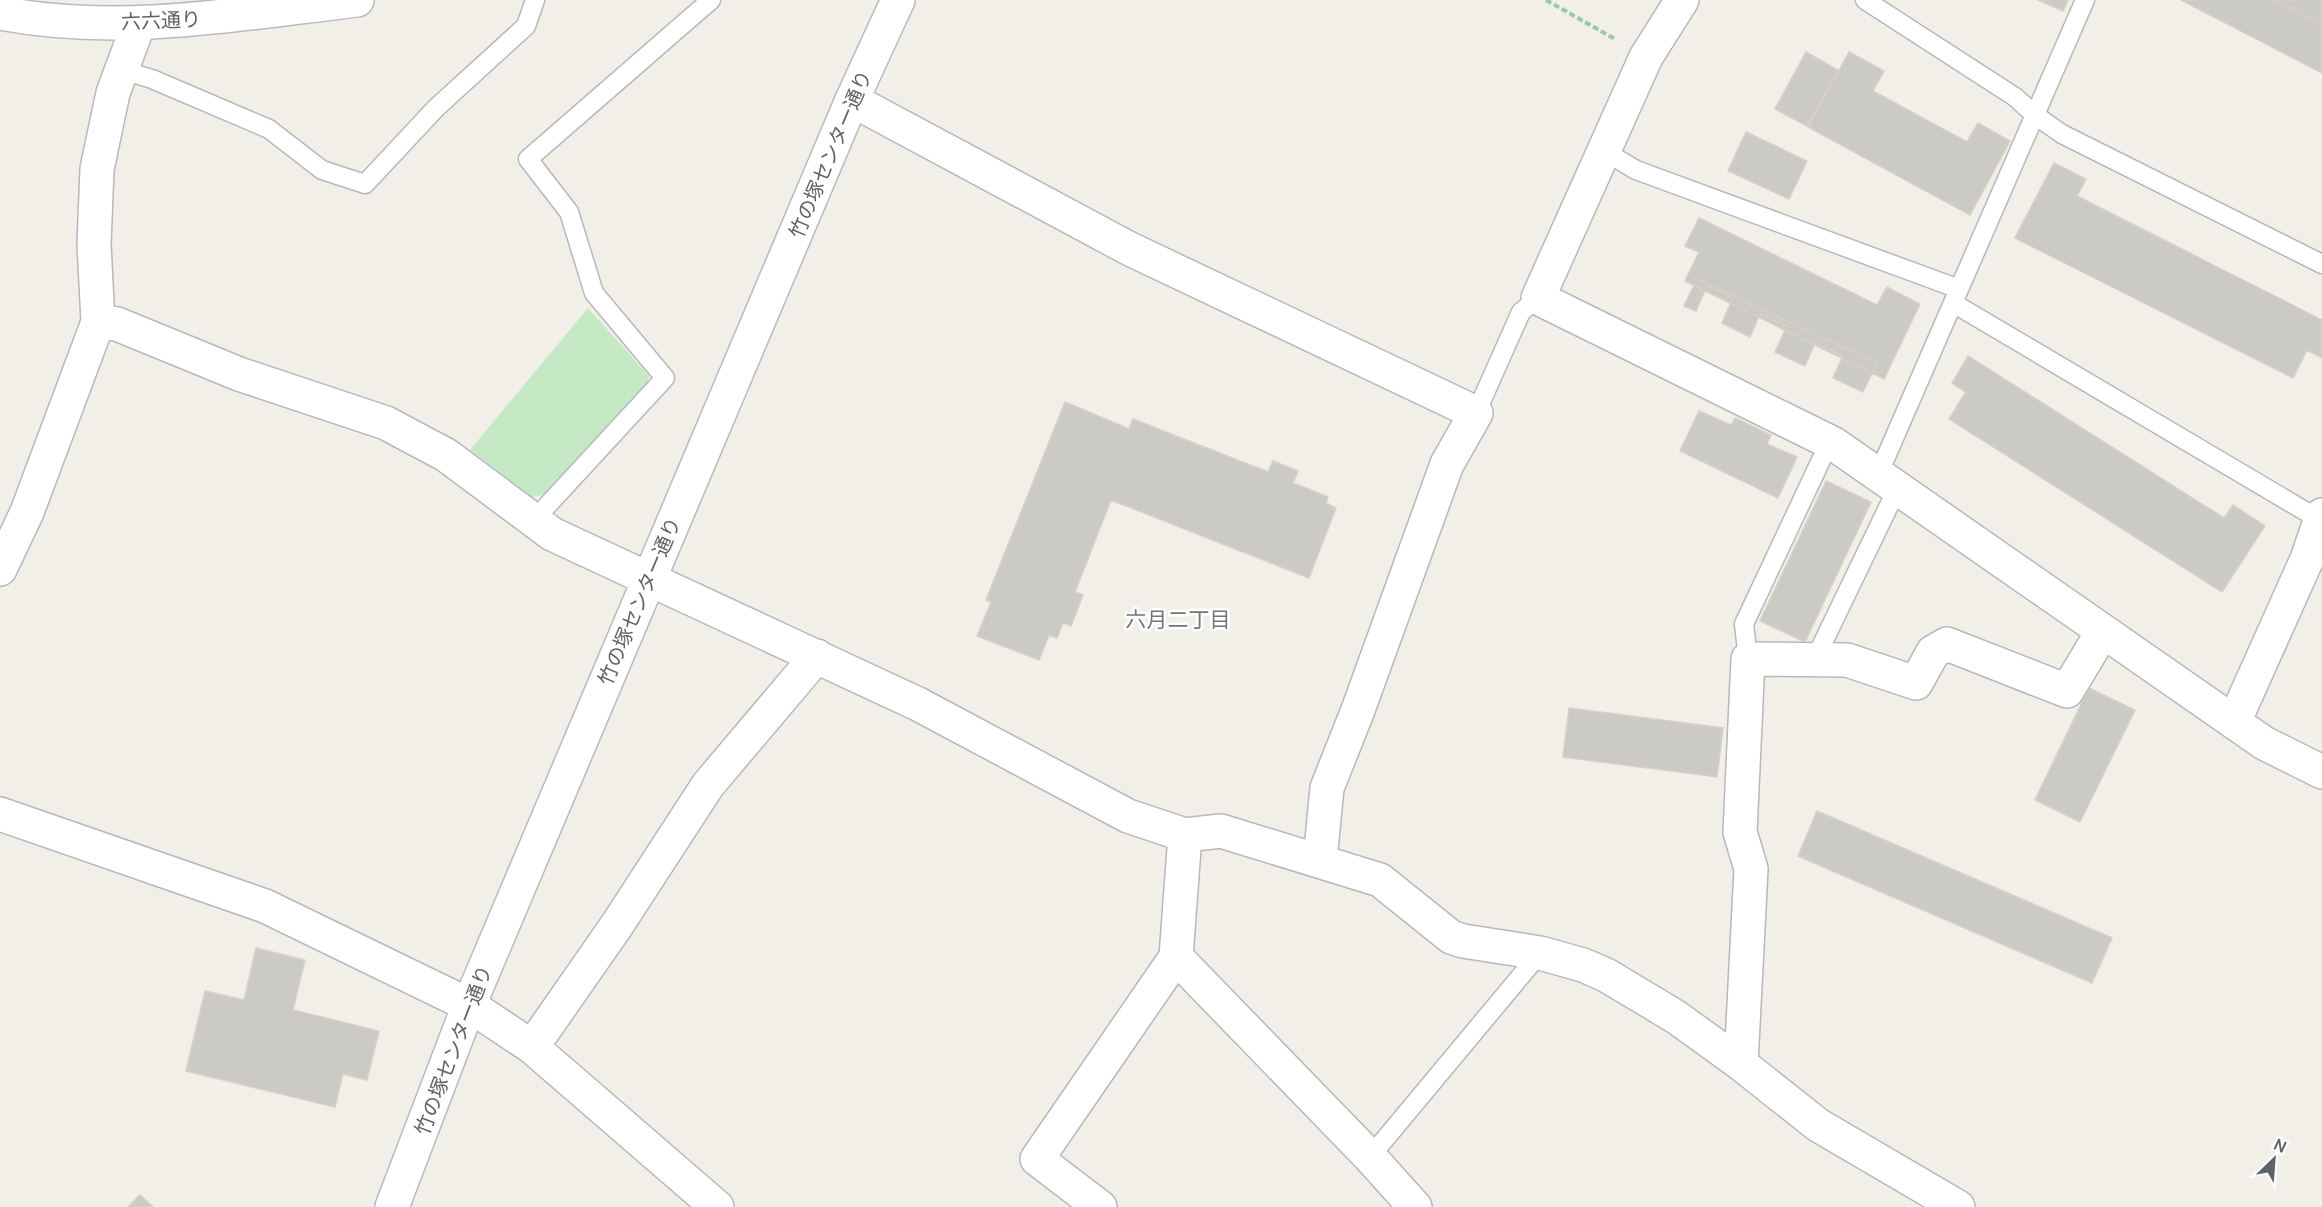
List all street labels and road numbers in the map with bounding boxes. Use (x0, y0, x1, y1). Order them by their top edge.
street label: 六六通り (121, 5, 201, 35)
street label: 竹の塚センター通り (782, 66, 878, 242)
street label: 竹の塚センター通り (591, 513, 687, 689)
street label: 竹の塚センター通り (408, 961, 498, 1139)

